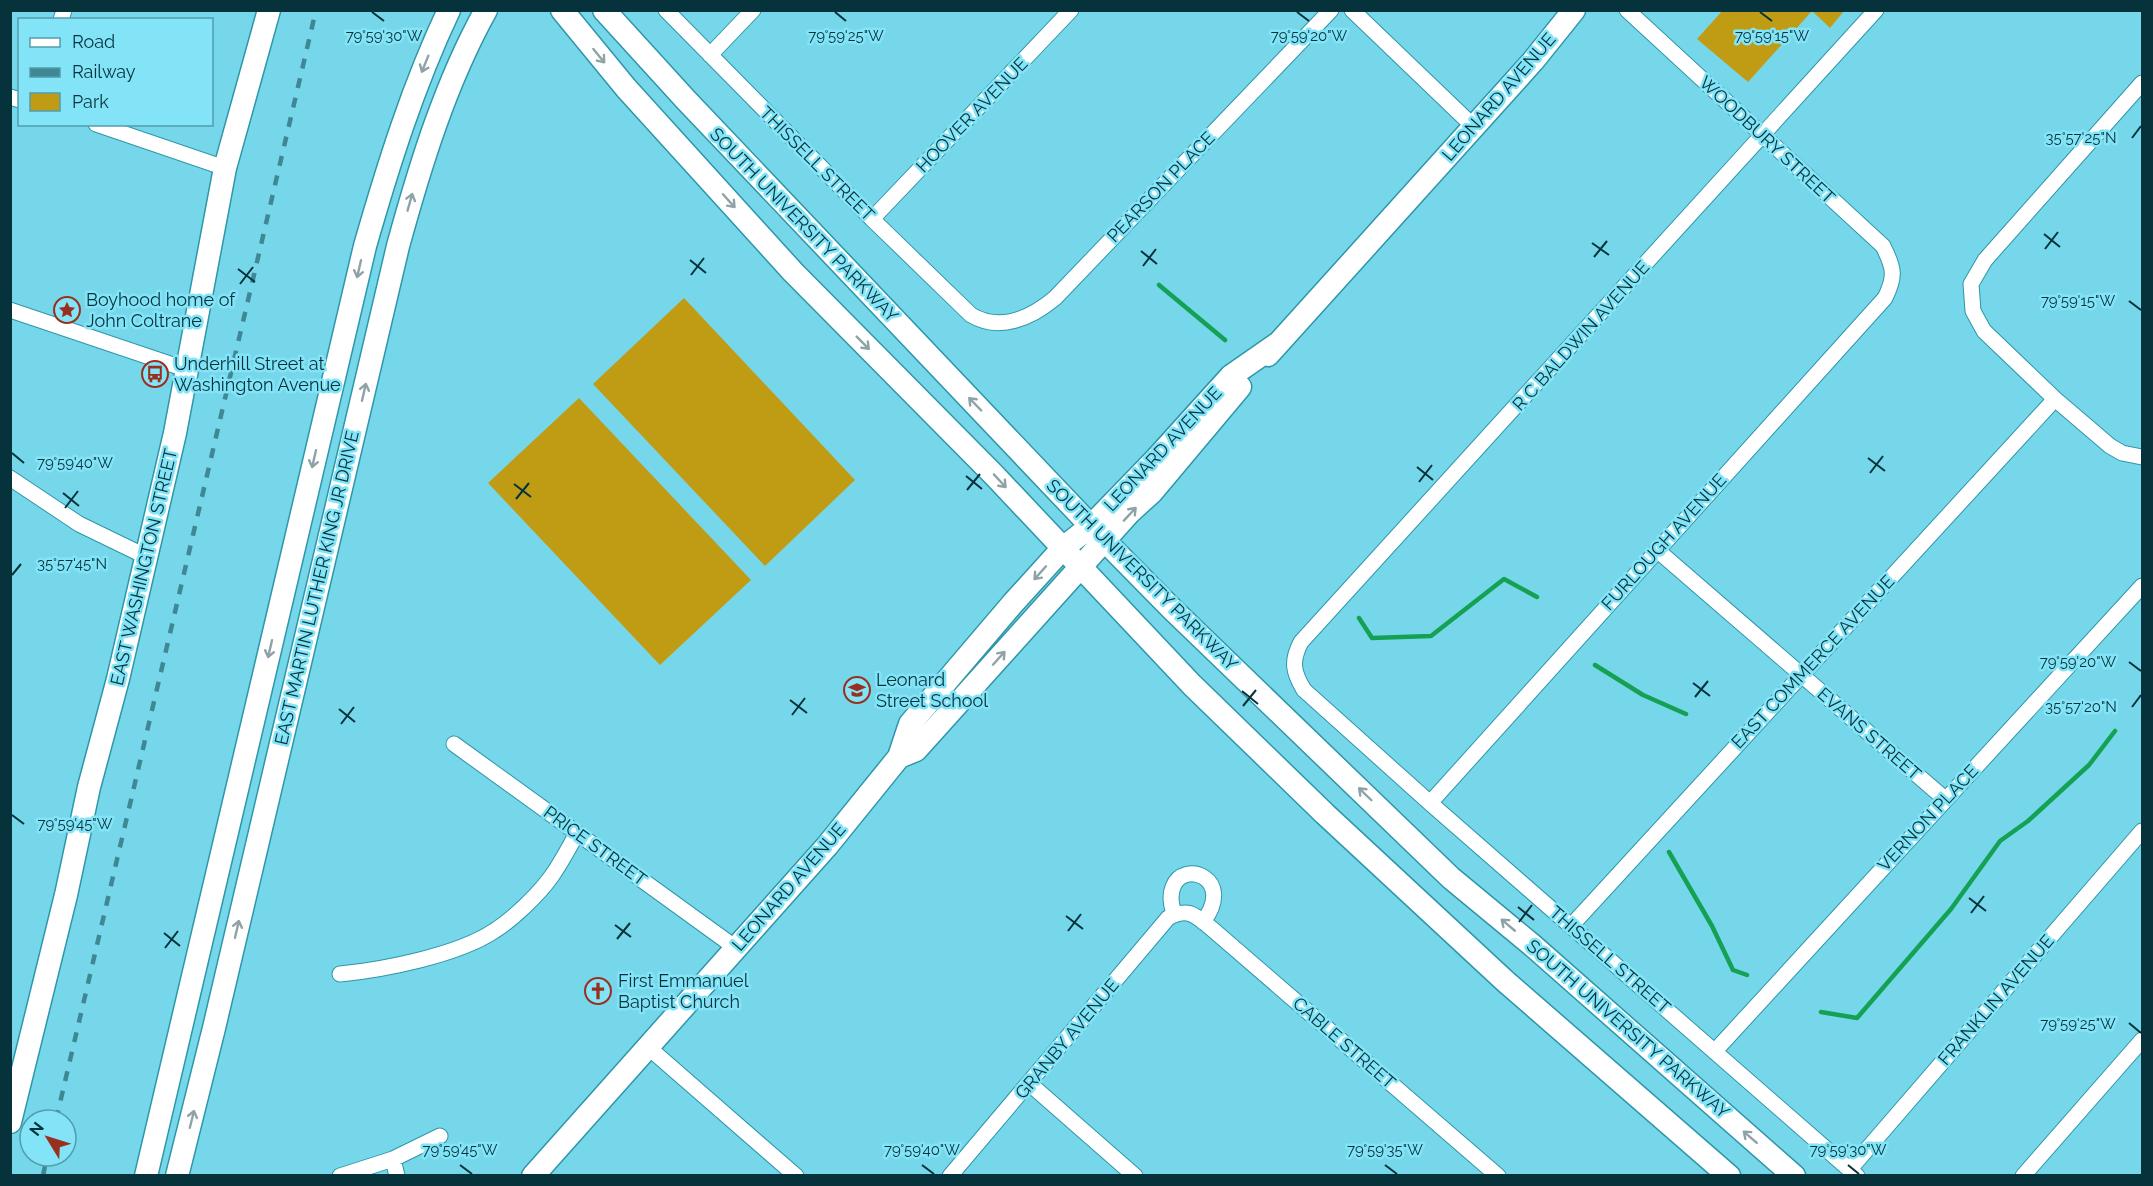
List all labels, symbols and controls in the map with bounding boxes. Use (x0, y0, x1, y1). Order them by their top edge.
legend (18, 18, 213, 126)
text: 79°59'30"W (346, 27, 423, 45)
text: 79°59'25"W (808, 27, 884, 45)
text: 79°59'20"W (1271, 27, 1348, 45)
text: 79°59'15"W (1735, 27, 1809, 45)
street label: LEONARD AVENUE (1437, 29, 1560, 165)
text: Road (72, 31, 115, 52)
one-way arrow (592, 48, 606, 63)
street label: HOOVER AVENUE (911, 53, 1032, 176)
one-way arrow (419, 54, 430, 73)
text: Railway (72, 61, 136, 82)
street label: WOODBURY STREET (1695, 72, 1839, 208)
text: Park (72, 91, 109, 112)
street label: THISSELL STREET (756, 102, 879, 225)
street label: SOUTH UNIVERSITY PARKWAY (706, 123, 903, 326)
street label: PEARSON PLACE (1102, 127, 1219, 246)
text: 35°57'25"N (2046, 129, 2116, 147)
one-way arrow (405, 193, 416, 212)
one-way arrow (722, 194, 736, 209)
street label: R C BALDWIN AVENUE (1508, 257, 1653, 415)
one-way arrow (353, 260, 365, 279)
place label: Boyhood home of John Coltrane (86, 289, 236, 331)
text: 79°59'15"W (2041, 292, 2115, 310)
place icon: Boyhood home of John Coltrane (52, 295, 82, 325)
one-way arrow (856, 335, 871, 350)
place label: Underhill Street at Washington Avenue (174, 353, 341, 395)
bus stop icon: Underhill Street at Washington Avenue (140, 359, 170, 389)
street label: LEONARD AVENUE (1100, 382, 1226, 515)
one-way arrow (358, 383, 370, 402)
one-way arrow (967, 396, 982, 411)
street label: EAST MARTIN LUTHER KING JR DRIVE (270, 429, 363, 747)
street label: EAST WASHINGTON STREET (106, 446, 181, 687)
one-way arrow (308, 449, 320, 468)
text: 79°59'40"W (37, 454, 113, 472)
street label: FURLOUGH AVENUE (1597, 469, 1730, 614)
one-way arrow (993, 474, 1007, 489)
street label: SOUTH UNIVERSITY PARKWAY (1042, 475, 1243, 675)
one-way arrow (1123, 506, 1137, 521)
text: 35°57'45"N (37, 555, 107, 573)
one-way arrow (1033, 566, 1047, 581)
street label: EAST COMMERCE AVENUE (1727, 571, 1898, 753)
one-way arrow (263, 639, 275, 658)
one-way arrow (992, 651, 1006, 666)
text: 79°59'20"W (2040, 653, 2117, 671)
place label: Leonard Street School (876, 669, 988, 711)
school or university icon: Leonard Street School (842, 675, 872, 705)
street label: EVANS STREET (1813, 683, 1925, 784)
text: 35°57'20"N (2045, 698, 2117, 716)
street label: VERNON PLACE (1873, 760, 1982, 875)
one-way arrow (1357, 787, 1372, 801)
street label: PRICE STREET (540, 801, 651, 890)
text: 79°59'45"W (38, 815, 113, 833)
street label: LEONARD AVENUE (727, 819, 850, 955)
street label: THISSELL STREET (1546, 901, 1675, 1018)
one-way arrow (1501, 919, 1517, 932)
one-way arrow (232, 920, 244, 939)
street label: FRANKLIN AVENUE (1933, 930, 2058, 1069)
street label: SOUTH UNIVERSITY PARKWAY (1523, 935, 1734, 1123)
place label: First Emmanuel Baptist Church (618, 970, 749, 1012)
street label: GRANBY AVENUE (1010, 974, 1123, 1103)
church icon: First Emmanuel Baptist Church (583, 976, 613, 1006)
street label: CABLE STREET (1289, 992, 1400, 1093)
text: 79°59'25"W (2040, 1015, 2116, 1033)
north arrow (18, 1108, 78, 1168)
one-way arrow (186, 1110, 198, 1129)
text: N (25, 1118, 48, 1140)
one-way arrow (1743, 1130, 1758, 1144)
text: 79°59'45"W (423, 1141, 498, 1159)
text: 79°59'40"W (884, 1141, 960, 1159)
text: 79°59'35"W (1347, 1141, 1423, 1159)
text: 79°59'30"W (1810, 1141, 1887, 1159)

